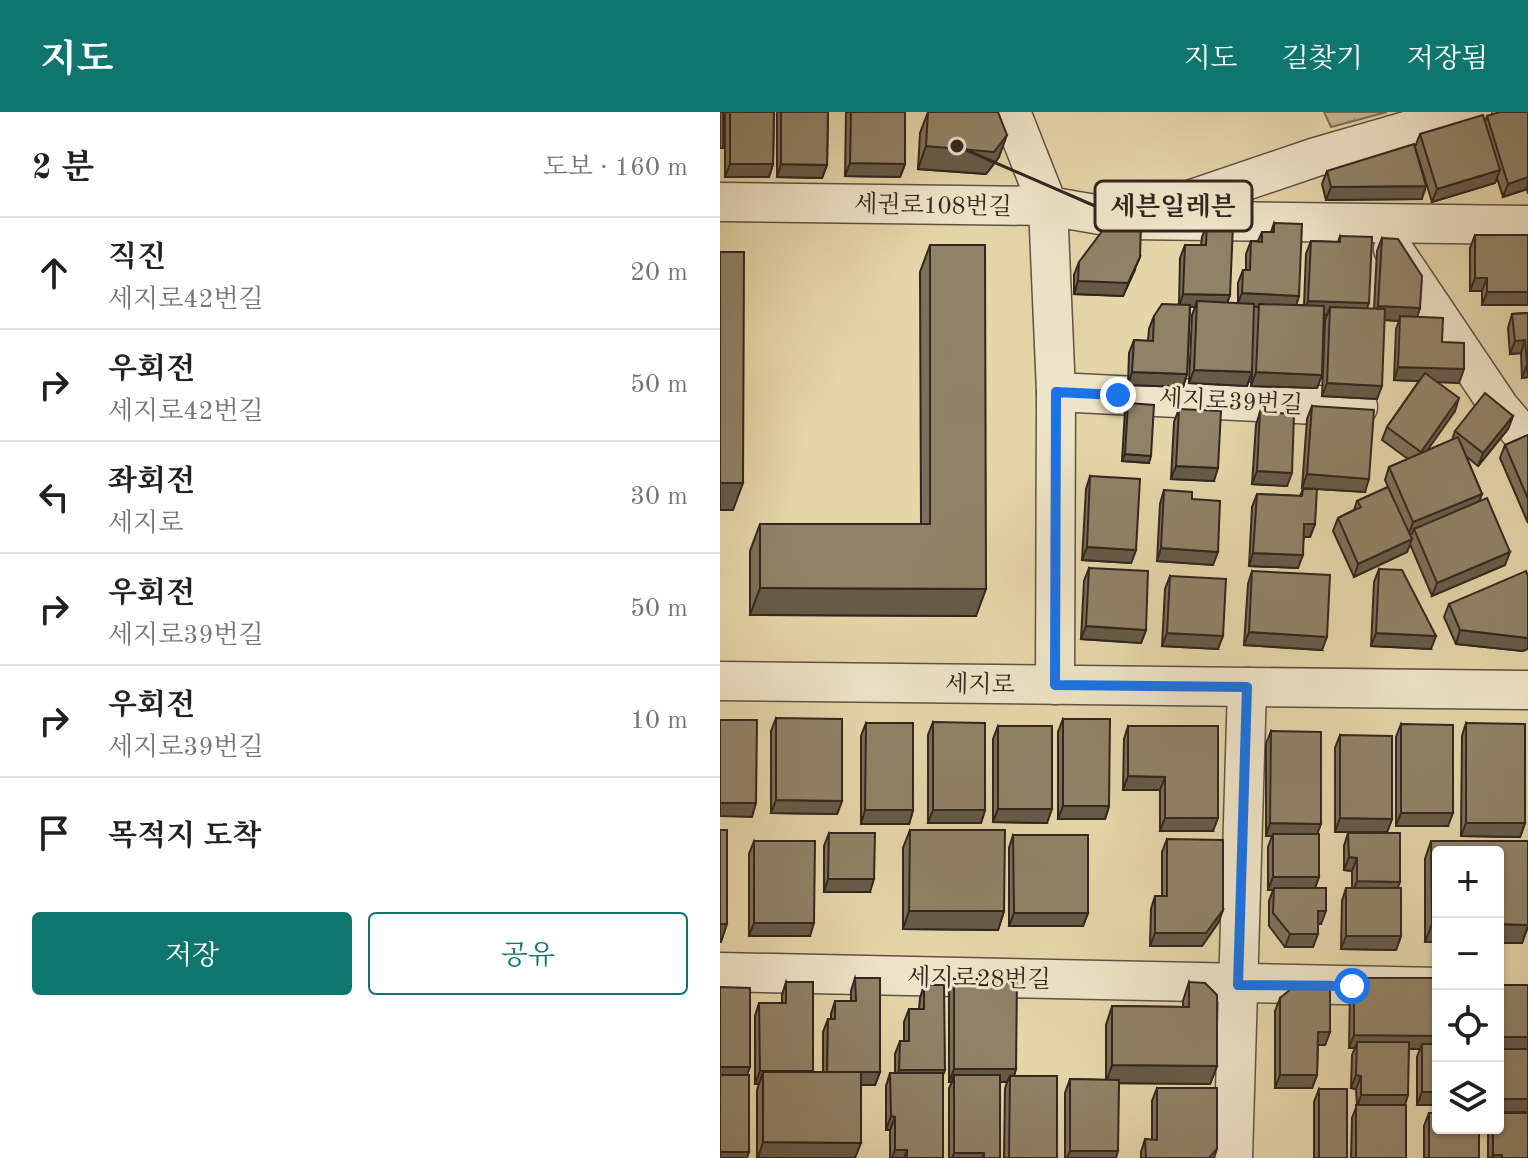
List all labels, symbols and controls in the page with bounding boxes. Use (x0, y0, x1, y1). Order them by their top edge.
text: 지도 (40, 42, 113, 80)
text: 지도 (1184, 46, 1238, 74)
text: 길찾기 (1282, 46, 1363, 74)
text: 저장됨 (1407, 46, 1488, 74)
text: 2 분 (32, 152, 94, 186)
text: 도보 · 160 m (543, 155, 688, 181)
callout: 세븐일레븐 (1095, 181, 1252, 231)
street label: 세권로108번길 (854, 192, 1012, 220)
text: 세븐일레븐 (1110, 192, 1236, 221)
text: 직진 (108, 243, 166, 273)
icon: ahead (32, 251, 76, 295)
text: 20 m (630, 260, 688, 286)
text: 세지로42번길 (108, 287, 264, 313)
text: 우회전 (108, 355, 195, 385)
icon: right (32, 363, 76, 407)
text: 50 m (630, 372, 688, 398)
route end (1100, 377, 1136, 413)
street label: 세지로39번길 (1158, 385, 1303, 419)
text: 세지로42번길 (108, 399, 264, 425)
text: 좌회전 (108, 467, 195, 497)
icon: left (32, 475, 76, 519)
text: 30 m (630, 484, 688, 510)
text: 세지로 (108, 511, 183, 537)
text: 우회전 (108, 579, 195, 609)
icon: right (32, 587, 76, 631)
text: 50 m (630, 596, 688, 622)
text: 세지로39번길 (108, 623, 264, 649)
street label: 세지로 (945, 671, 1015, 699)
text: 우회전 (108, 691, 195, 721)
icon: right (32, 699, 76, 743)
text: 10 m (630, 708, 688, 734)
text: 세지로39번길 (108, 735, 264, 761)
icon: arrive (32, 811, 76, 855)
text: 목적지 도착 (108, 822, 261, 852)
map controls (1432, 846, 1504, 1134)
button: + (1432, 846, 1504, 918)
button: 저장 (32, 912, 352, 995)
button: 공유 (368, 912, 688, 995)
button: − (1432, 918, 1504, 990)
street label: 세지로28번길 (907, 965, 1051, 993)
route start (1334, 968, 1370, 1004)
button: locate (1432, 990, 1504, 1062)
button: layers (1432, 1062, 1504, 1134)

